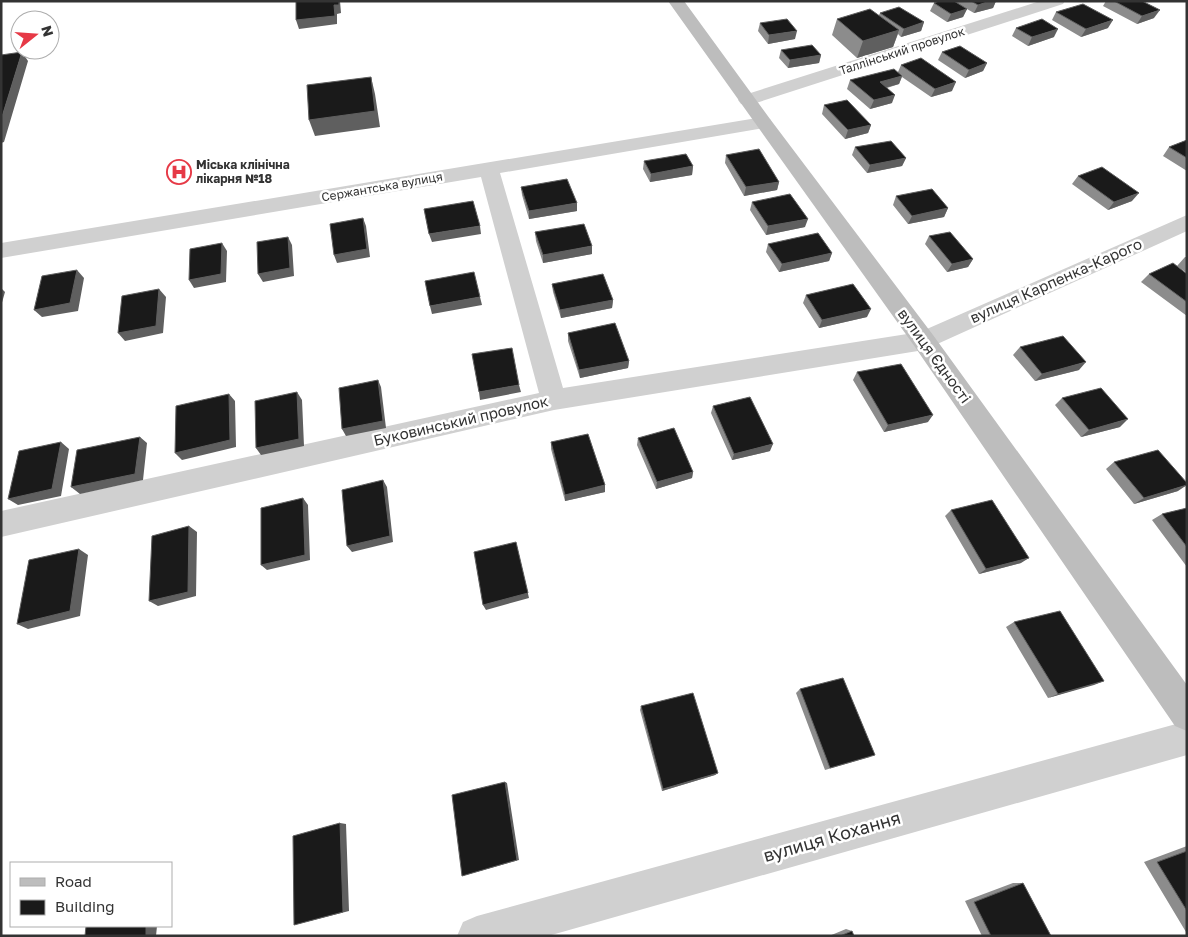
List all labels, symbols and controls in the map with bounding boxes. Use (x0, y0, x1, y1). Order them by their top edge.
north arrow (10, 10, 60, 60)
text: N (38, 23, 58, 39)
street label: Таллінський провулок (837, 23, 967, 78)
place label: Міська клінічна лікарня №18 (196, 157, 290, 186)
hospital icon: Міська клінічна лікарня №18 (166, 159, 192, 185)
street label: Сержантська вулиця (320, 168, 444, 205)
street label: вулиця Карпенка-Карого (967, 234, 1144, 326)
street label: вулиця Єдності (894, 305, 975, 406)
street label: Буковинський провулок (372, 391, 550, 449)
street label: вулиця Кохання (760, 806, 903, 866)
legend (10, 862, 172, 927)
text: Road (55, 872, 92, 890)
text: Building (55, 897, 115, 915)

